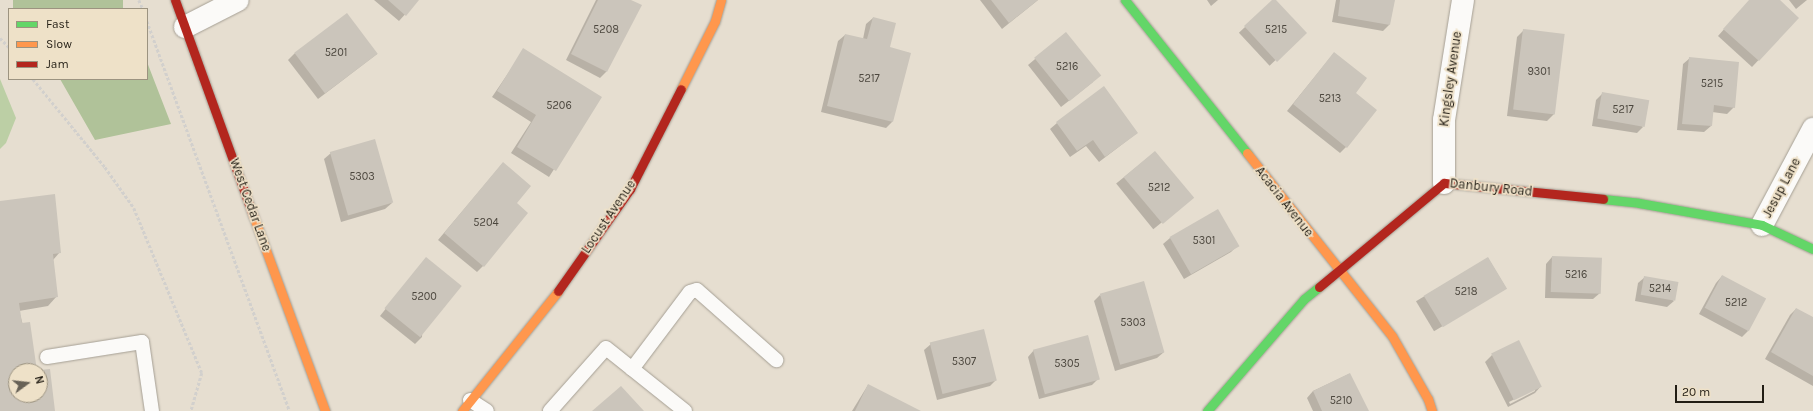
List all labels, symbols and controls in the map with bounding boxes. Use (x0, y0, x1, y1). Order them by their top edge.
legend (8, 8, 148, 80)
text: Fast (46, 17, 69, 31)
house number: 5208 (593, 23, 619, 37)
house number: 5215 (1265, 23, 1287, 37)
street label: Kingsley Avenue (1437, 30, 1465, 128)
text: Slow (46, 37, 72, 51)
house number: 5201 (325, 46, 347, 60)
text: Jam (46, 57, 69, 71)
house number: 5216 (1056, 60, 1078, 74)
house number: 9301 (1527, 65, 1551, 79)
house number: 5217 (858, 72, 880, 86)
house number: 5215 (1701, 77, 1723, 91)
house number: 5213 (1319, 92, 1341, 106)
house number: 5206 (546, 99, 572, 113)
house number: 5217 (1612, 103, 1634, 117)
street label: West Cedar Lane (226, 156, 274, 254)
street label: Jesup Lane (1760, 156, 1804, 220)
street label: Acacia Avenue (1252, 164, 1316, 240)
house number: 5303 (349, 170, 375, 184)
street label: Danbury Road (1449, 176, 1533, 200)
street label: Locust Avenue (579, 177, 639, 257)
house number: 5212 (1148, 181, 1170, 195)
house number: 5204 (473, 216, 499, 230)
house number: 5301 (1193, 234, 1215, 248)
house number: 5216 (1565, 268, 1587, 282)
house number: 5214 (1649, 282, 1671, 296)
house number: 5218 (1455, 285, 1477, 299)
house number: 5200 (411, 290, 437, 304)
house number: 5212 (1725, 296, 1747, 310)
house number: 5303 (1120, 316, 1146, 330)
house number: 5307 (952, 355, 976, 369)
house number: 5305 (1054, 357, 1080, 371)
north arrow (8, 363, 48, 403)
text: N (32, 375, 46, 386)
scale bar (1677, 377, 1766, 403)
text: 20 m (1682, 385, 1710, 399)
house number: 5210 (1330, 394, 1352, 408)

